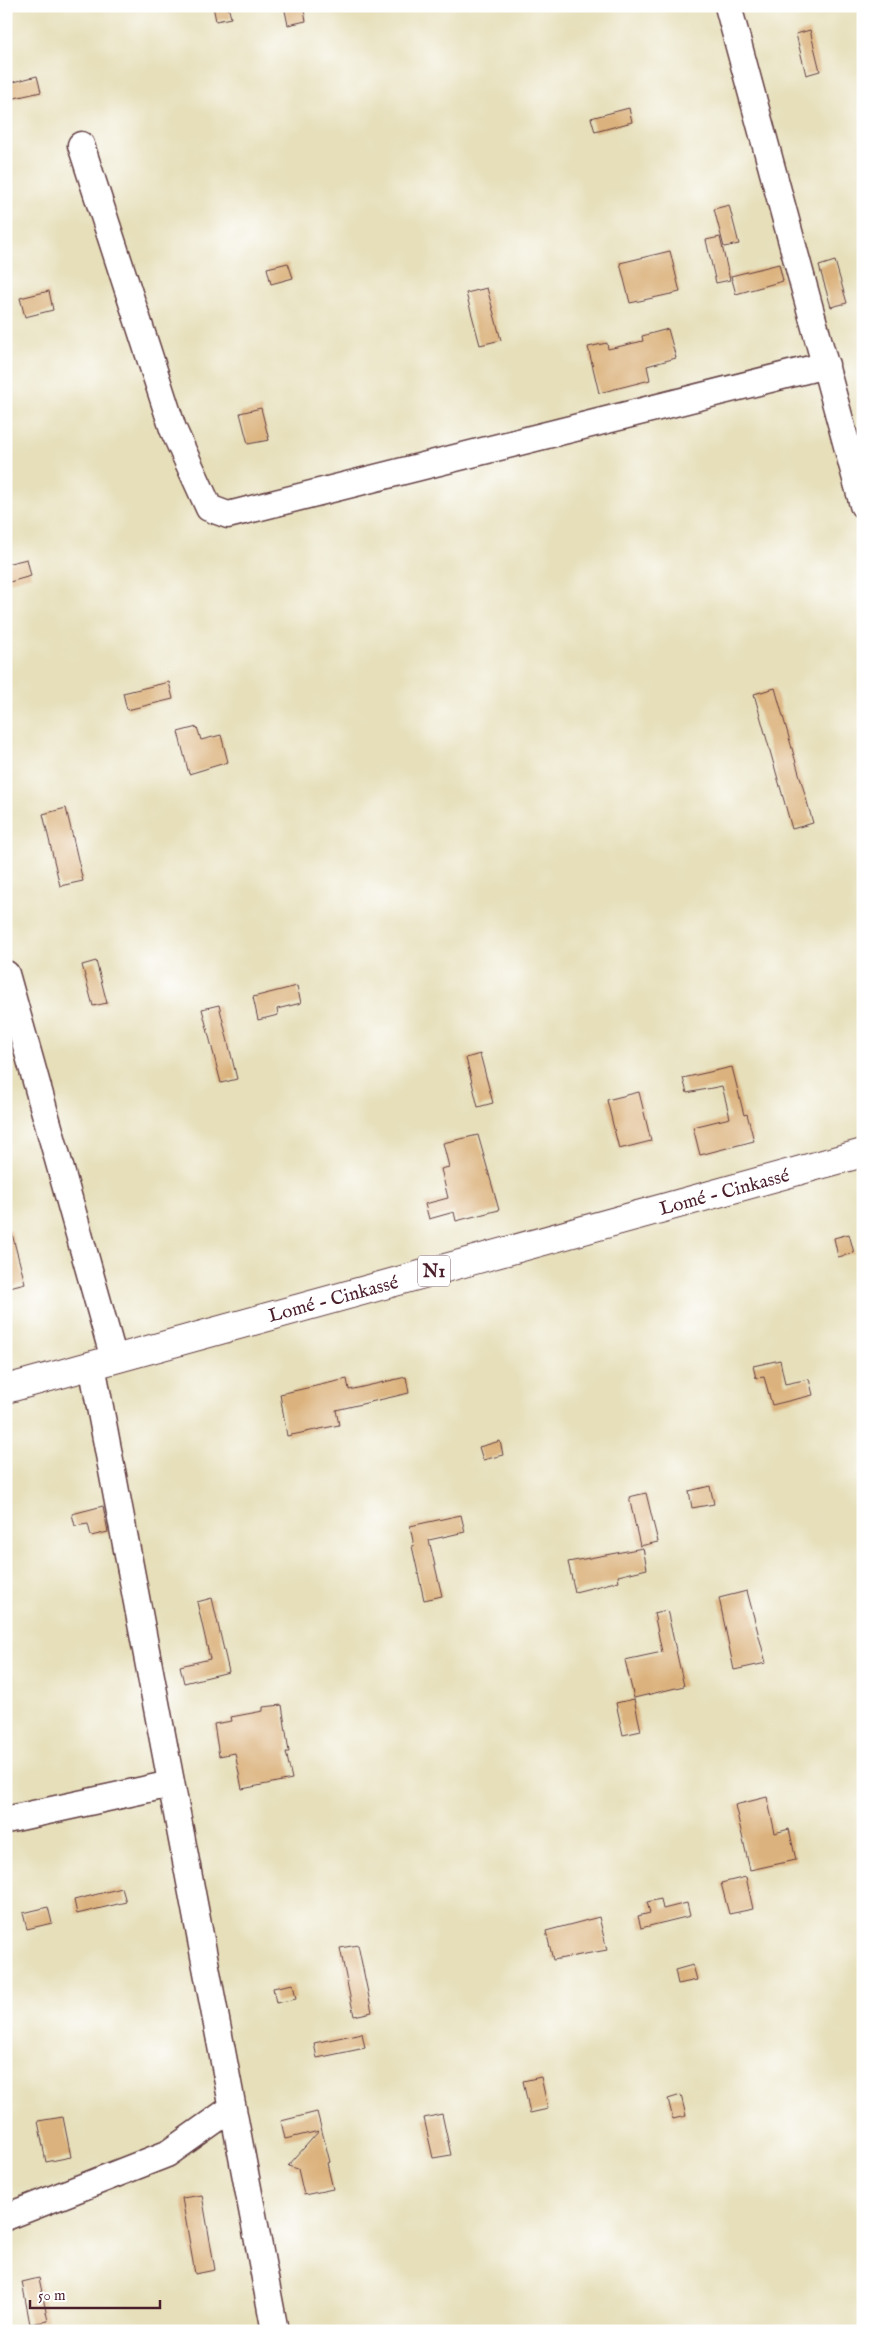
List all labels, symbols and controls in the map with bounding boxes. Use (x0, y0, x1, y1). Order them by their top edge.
street label: Lomé - Cinkassé (657, 1164, 792, 1222)
road number: N1 (418, 1256, 450, 1286)
street label: Lomé - Cinkassé (266, 1271, 401, 1329)
scale bar (30, 2277, 160, 2309)
text: 50 m (38, 2286, 66, 2305)

